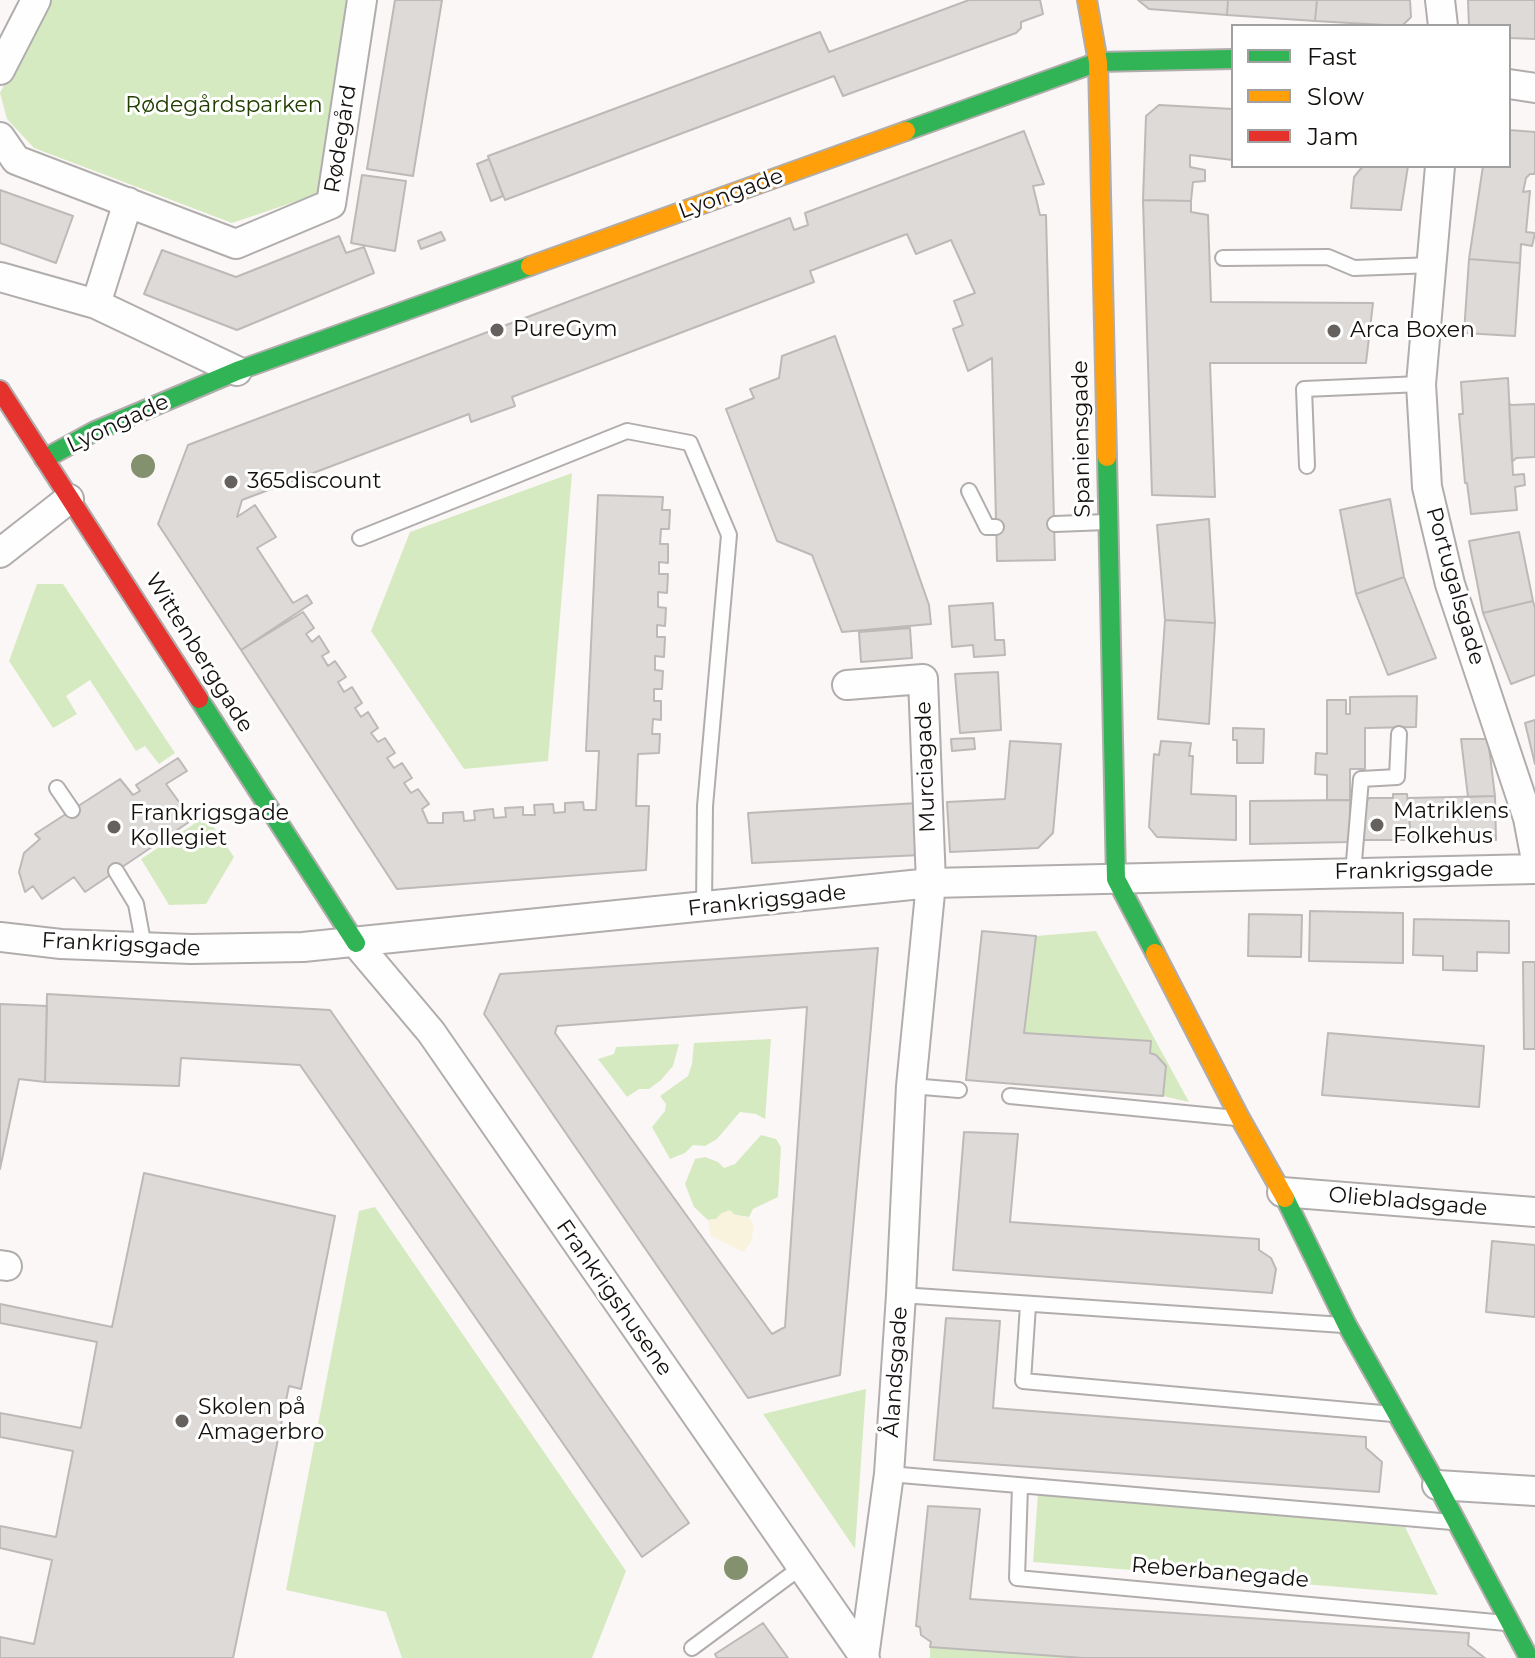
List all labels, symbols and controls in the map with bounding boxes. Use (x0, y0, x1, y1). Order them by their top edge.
legend (1231, 24, 1511, 168)
text: Fast (1307, 42, 1357, 71)
text: Slow (1307, 82, 1364, 111)
street label: Rødegård (319, 83, 363, 195)
park label: Rødegårdsparken (125, 93, 323, 119)
text: Jam (1307, 122, 1359, 151)
street label: Lyongade (675, 163, 787, 225)
place label: PureGym (513, 317, 618, 343)
place label: Arca Boxen (1350, 318, 1475, 344)
marker: PureGym (488, 321, 506, 339)
marker: Arca Boxen (1325, 322, 1343, 340)
street label: Spaniensgade (1067, 360, 1097, 518)
street label: Lyongade (63, 389, 173, 459)
place label: 365discount (247, 469, 381, 495)
marker: 365discount (222, 473, 240, 491)
street label: Portugalsgade (1420, 504, 1490, 668)
street label: Wittenberggade (139, 568, 259, 738)
street label: Murciagade (911, 701, 941, 833)
place label: Matriklens Folkehus (1393, 799, 1508, 850)
place label: Frankrigsgade Kollegiet (130, 801, 289, 852)
marker: Matriklens Folkehus (1368, 816, 1386, 834)
marker: Frankrigsgade Kollegiet (105, 818, 123, 836)
street label: Frankrigsgade (1334, 856, 1494, 886)
street label: Frankrigsgade (687, 880, 847, 922)
street label: Frankrigsgade (41, 928, 201, 962)
street label: Oliebladsgade (1328, 1182, 1488, 1222)
street label: Frankrigshusene (550, 1215, 678, 1381)
street label: Ålandsgade (878, 1306, 914, 1438)
place label: Skolen på Amagerbro (198, 1395, 324, 1446)
marker: Skolen på Amagerbro (173, 1412, 191, 1430)
street label: Reberbanegade (1130, 1552, 1310, 1594)

